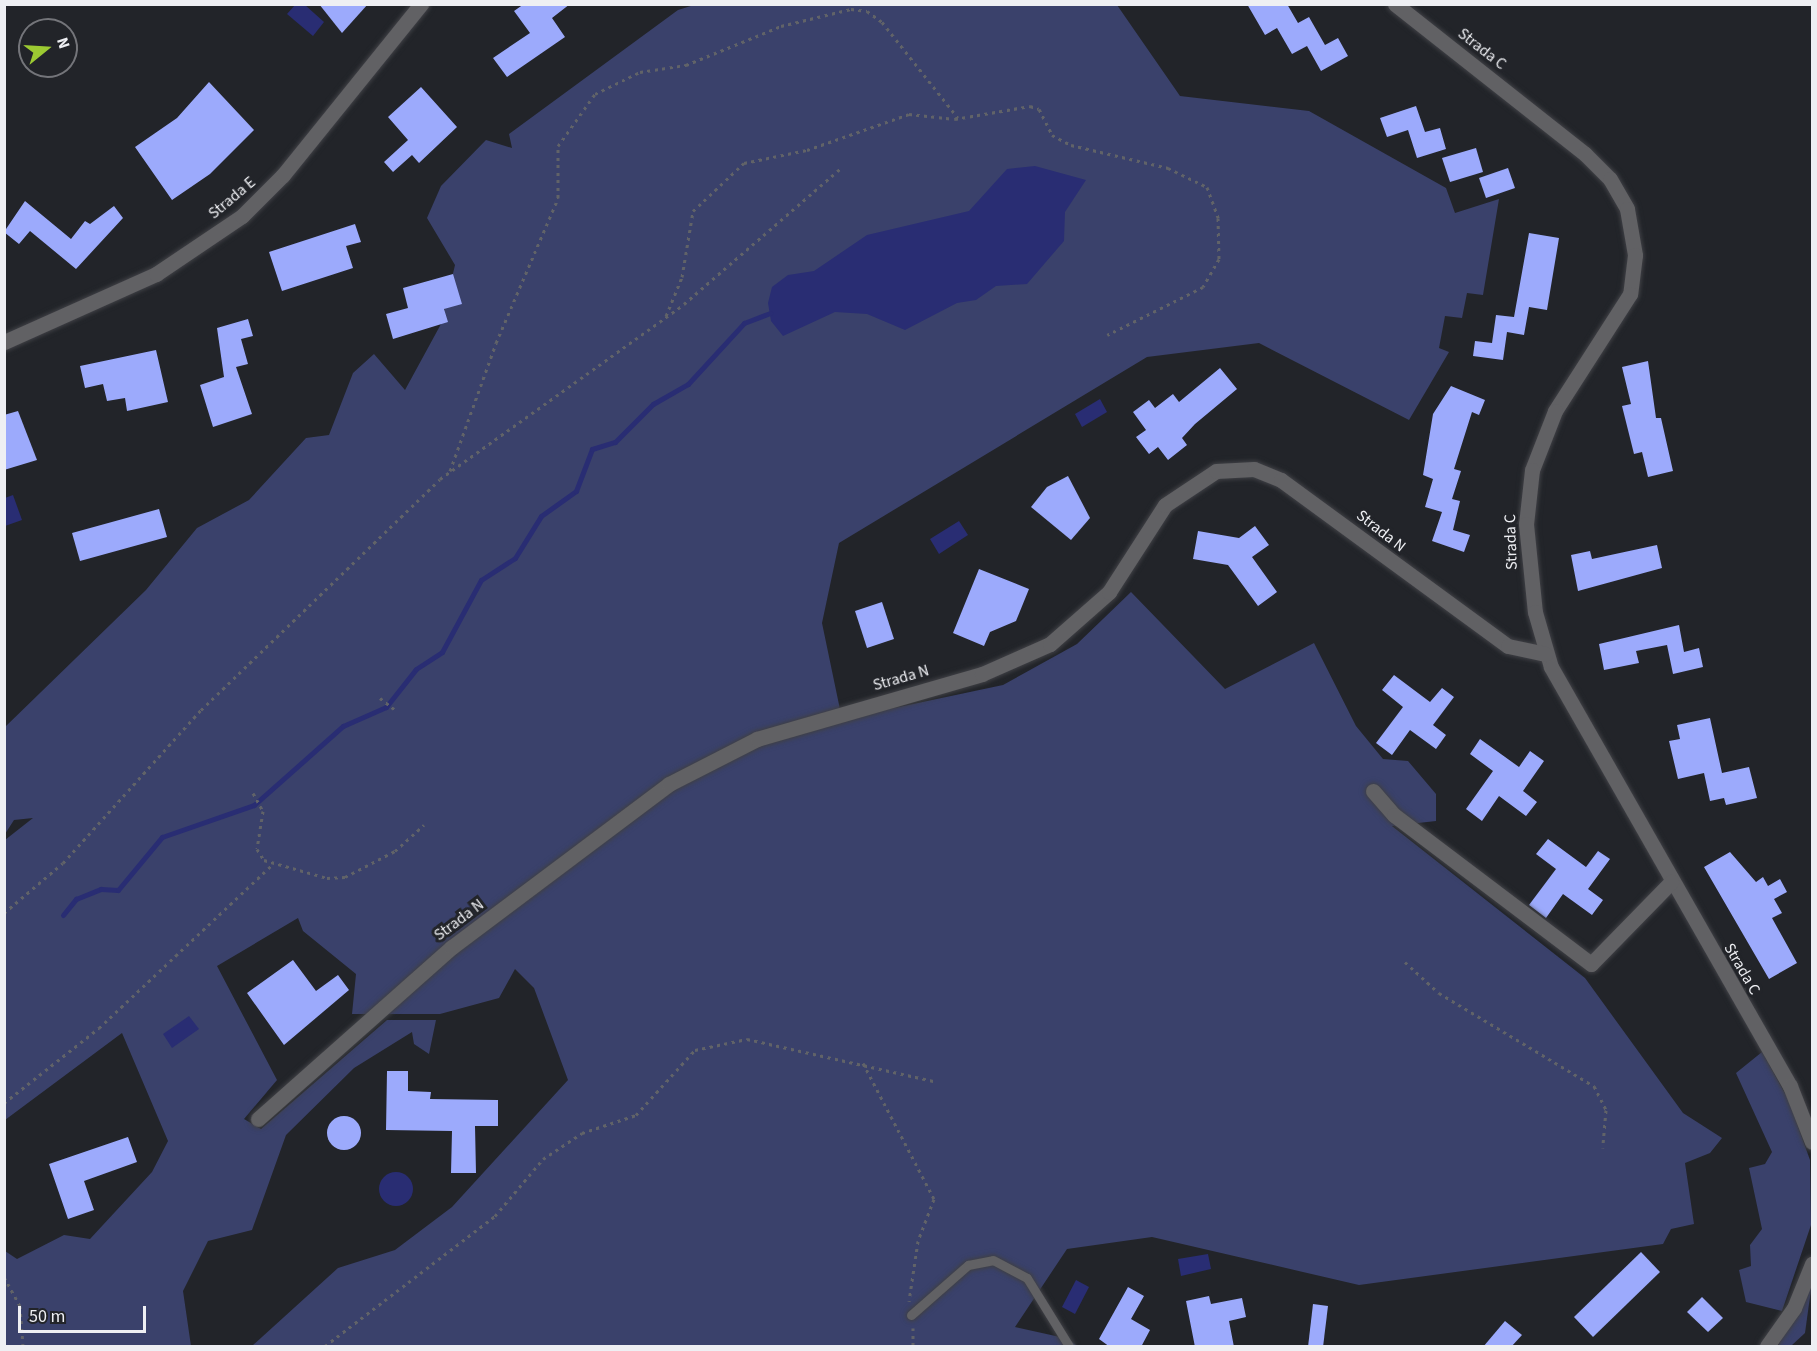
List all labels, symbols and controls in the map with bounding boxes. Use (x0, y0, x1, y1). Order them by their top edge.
north arrow (18, 18, 78, 78)
street label: Strada C (1454, 24, 1510, 74)
text: N (51, 35, 75, 52)
street label: Strada E (205, 173, 259, 223)
street label: Strada N (1353, 506, 1409, 556)
street label: Strada C (1500, 514, 1522, 570)
street label: Strada N (871, 661, 931, 695)
street label: Strada N (430, 895, 488, 945)
street label: Strada C (1720, 940, 1764, 998)
scale bar (21, 1294, 148, 1332)
text: 50 m (29, 1304, 65, 1329)

